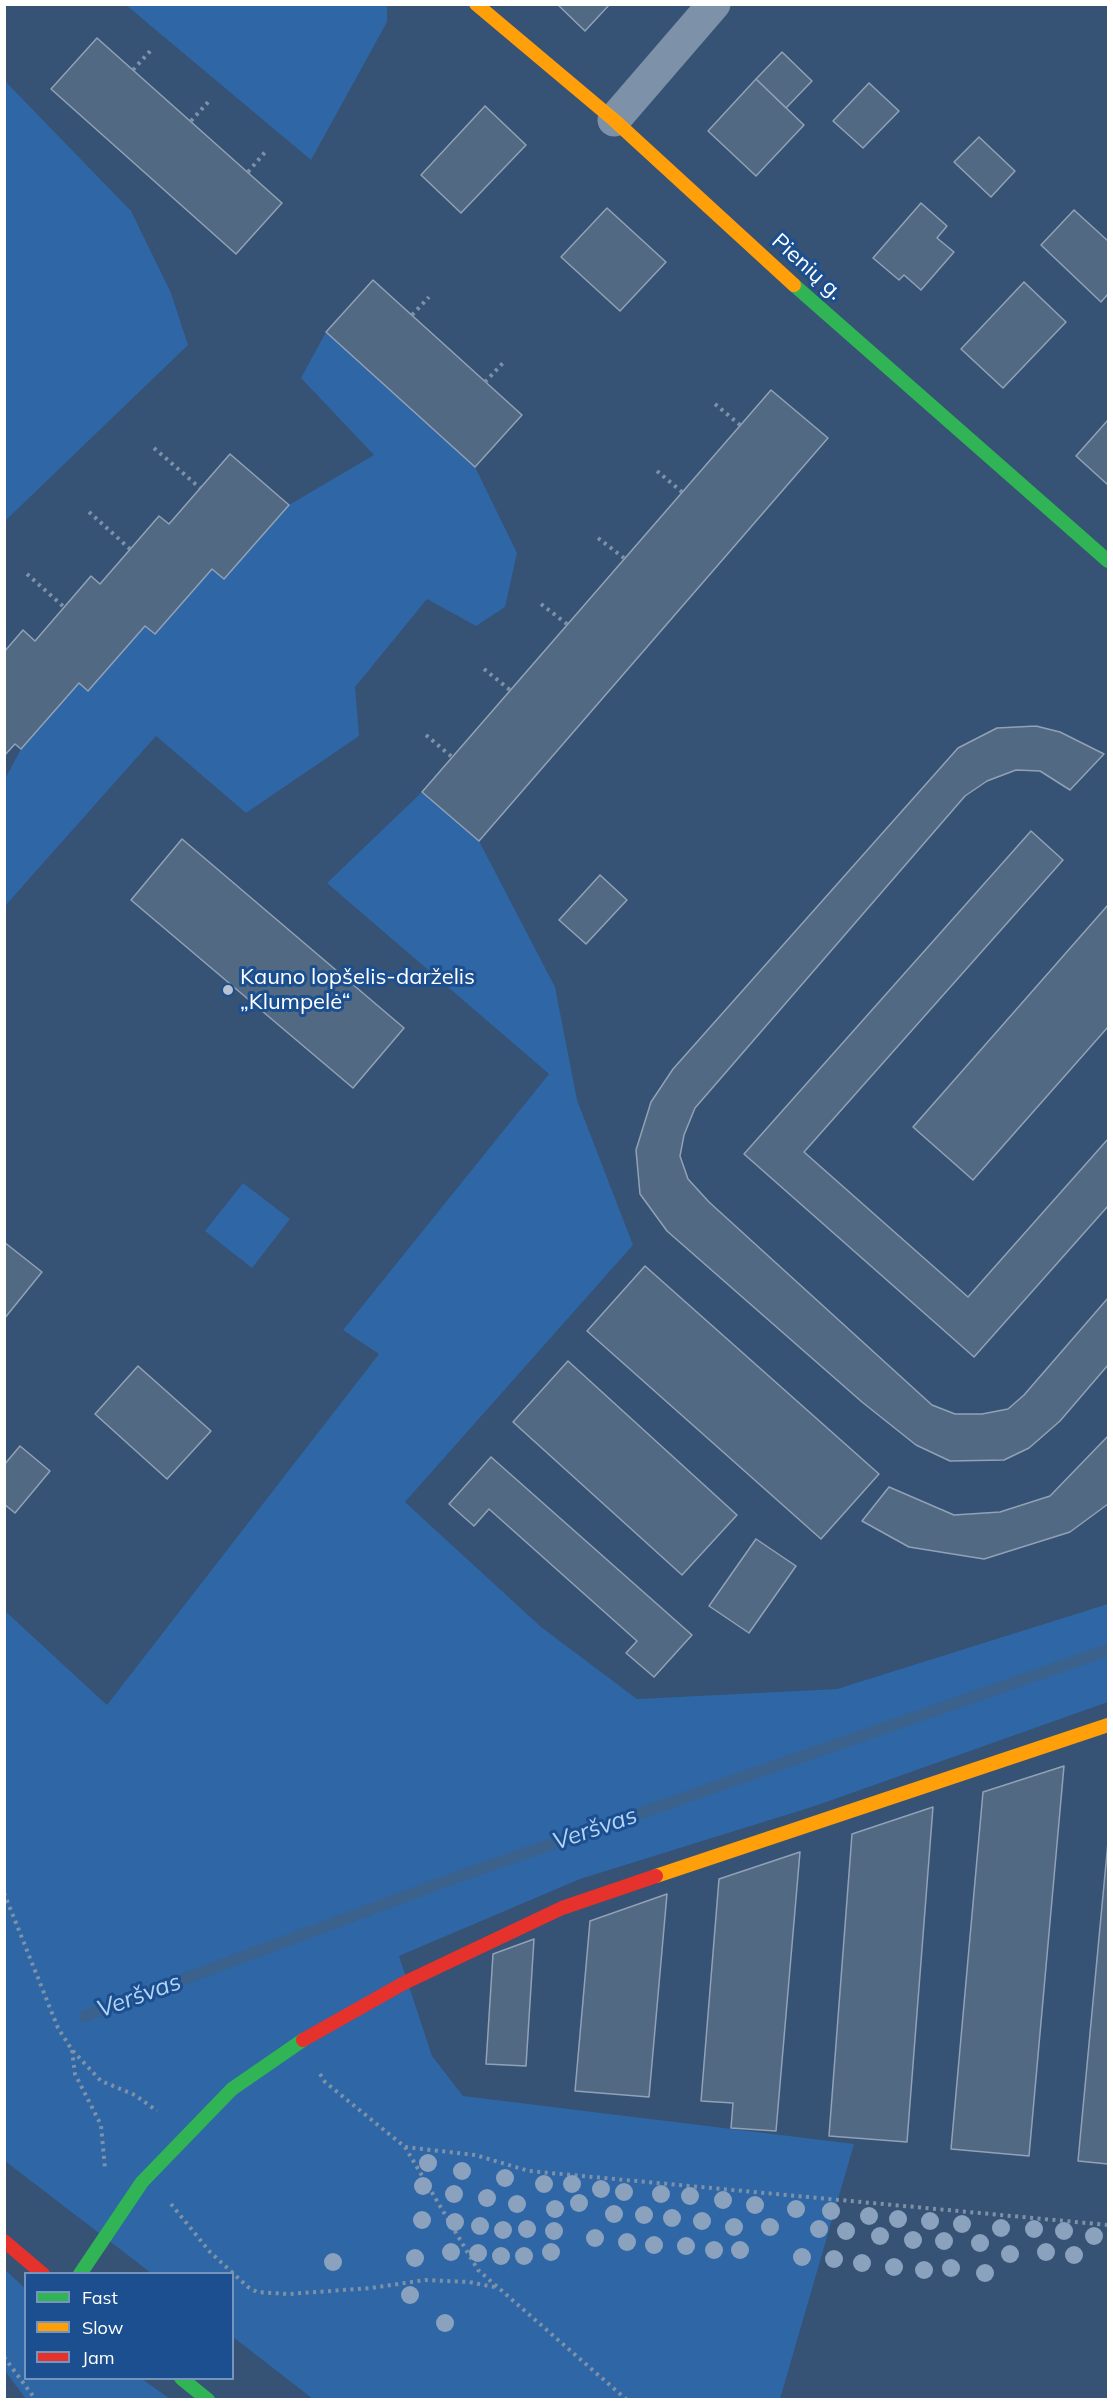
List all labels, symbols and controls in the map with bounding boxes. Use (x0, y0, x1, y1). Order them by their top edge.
street label: Pienių g. (766, 228, 848, 306)
place label: Kauno lopšelis-darželis „Klumpelė“ (240, 964, 475, 1016)
marker: Kauno lopšelis-darželis „Klumpelė“ (221, 983, 235, 997)
water label: Veršvas (549, 1801, 641, 1857)
water label: Veršvas (93, 1968, 185, 2024)
legend (24, 2272, 234, 2380)
text: Fast (82, 2286, 118, 2309)
text: Slow (82, 2316, 123, 2339)
text: Jam (82, 2346, 115, 2369)

